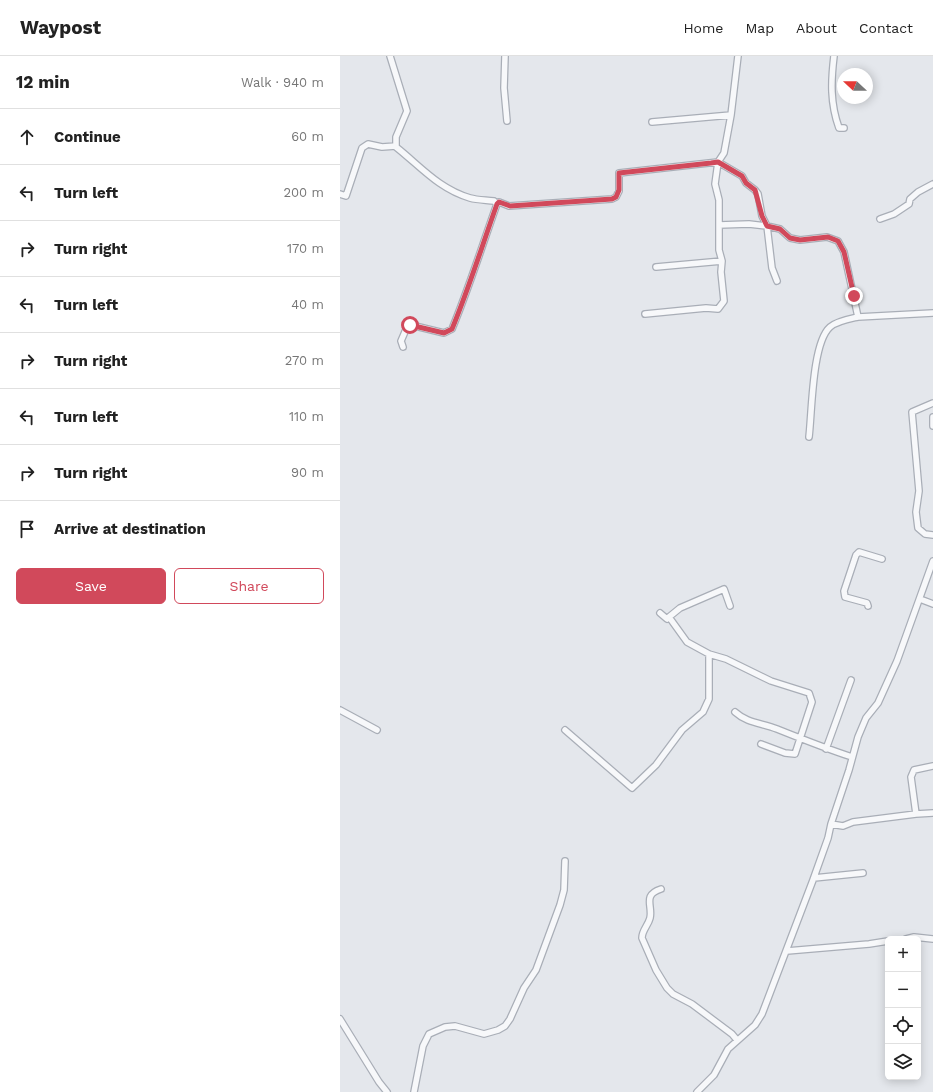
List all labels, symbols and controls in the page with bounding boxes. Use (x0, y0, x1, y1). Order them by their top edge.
text: Waypost (20, 16, 101, 39)
text: Home (683, 20, 723, 36)
text: Map (745, 20, 774, 36)
text: About (796, 20, 837, 36)
text: Contact (859, 20, 913, 36)
north arrow (837, 68, 873, 104)
text: 12 min (16, 72, 70, 92)
text: Walk · 940 m (241, 75, 324, 90)
icon: ahead (16, 126, 38, 148)
text: Continue (54, 128, 121, 146)
text: 60 m (291, 129, 324, 144)
icon: left (16, 182, 38, 204)
text: Turn left (54, 184, 118, 202)
text: 200 m (283, 185, 324, 200)
icon: right (16, 238, 38, 260)
text: Turn right (54, 240, 127, 258)
text: 170 m (287, 241, 324, 256)
route end (845, 287, 863, 305)
icon: left (16, 294, 38, 316)
text: Turn left (54, 296, 118, 314)
text: 40 m (291, 297, 324, 312)
route start (401, 316, 419, 334)
icon: right (16, 350, 38, 372)
text: Turn right (54, 352, 127, 370)
text: 270 m (285, 353, 324, 368)
icon: left (16, 406, 38, 428)
text: Turn left (54, 408, 118, 426)
text: 110 m (289, 409, 324, 424)
icon: right (16, 462, 38, 484)
text: Turn right (54, 464, 127, 482)
text: 90 m (291, 465, 324, 480)
icon: arrive (16, 518, 38, 540)
text: Arrive at destination (54, 520, 206, 538)
button: Save (16, 568, 166, 604)
button: Share (174, 568, 324, 604)
map controls (885, 936, 921, 1080)
button: + (885, 936, 921, 972)
button: − (885, 972, 921, 1008)
button: locate (885, 1008, 921, 1044)
button: layers (885, 1044, 921, 1080)

